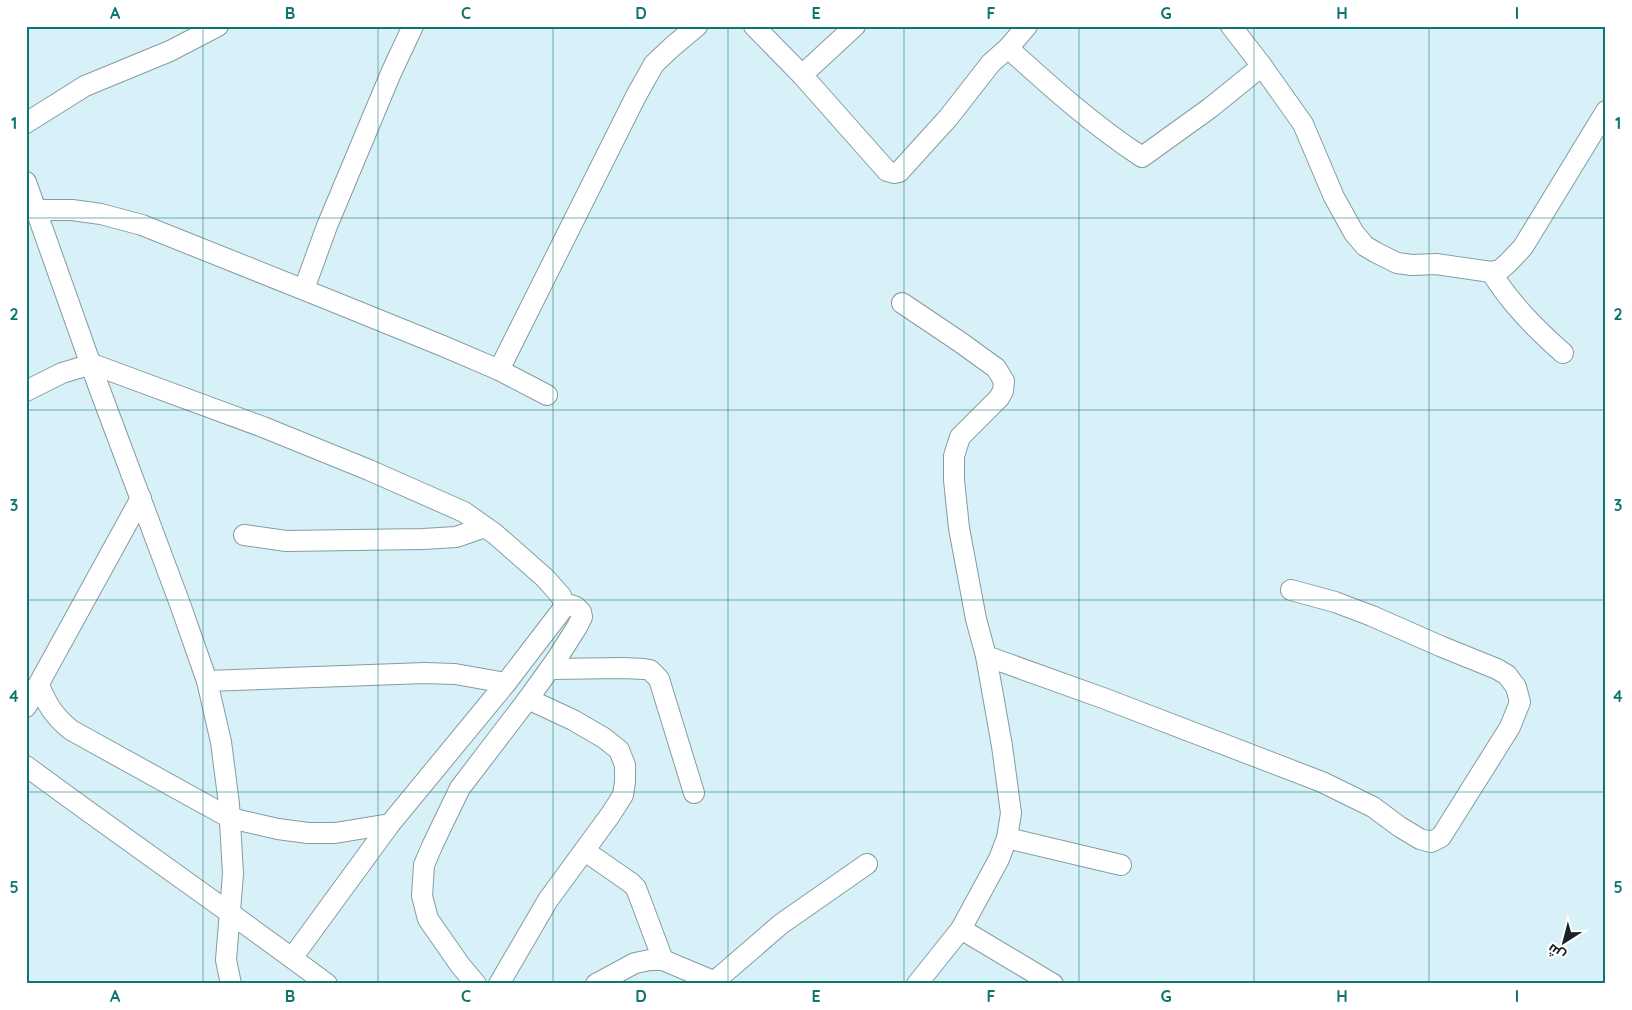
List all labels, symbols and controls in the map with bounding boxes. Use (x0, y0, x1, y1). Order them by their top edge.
text: A (110, 3, 121, 23)
text: B (285, 3, 295, 23)
text: C (461, 3, 471, 23)
text: D (635, 3, 647, 23)
text: E (811, 3, 821, 23)
text: F (987, 3, 996, 23)
text: G (1160, 3, 1172, 23)
text: H (1336, 3, 1348, 23)
text: I (1515, 3, 1519, 23)
text: 1 (11, 113, 17, 133)
text: 1 (1615, 113, 1621, 133)
text: 2 (9, 304, 19, 324)
text: 2 (1613, 304, 1623, 324)
text: 3 (10, 495, 18, 515)
text: 3 (1614, 495, 1622, 515)
text: 4 (9, 686, 19, 706)
text: 4 (1613, 686, 1623, 706)
text: 5 (9, 877, 19, 897)
text: 5 (1613, 877, 1623, 897)
north arrow (1540, 918, 1590, 968)
text: ش (1544, 940, 1569, 965)
text: A (110, 986, 121, 1006)
text: B (285, 986, 295, 1006)
text: C (461, 986, 471, 1006)
text: D (635, 986, 647, 1006)
text: E (811, 986, 821, 1006)
text: F (987, 986, 996, 1006)
text: G (1160, 986, 1172, 1006)
text: H (1336, 986, 1348, 1006)
text: I (1515, 986, 1519, 1006)

